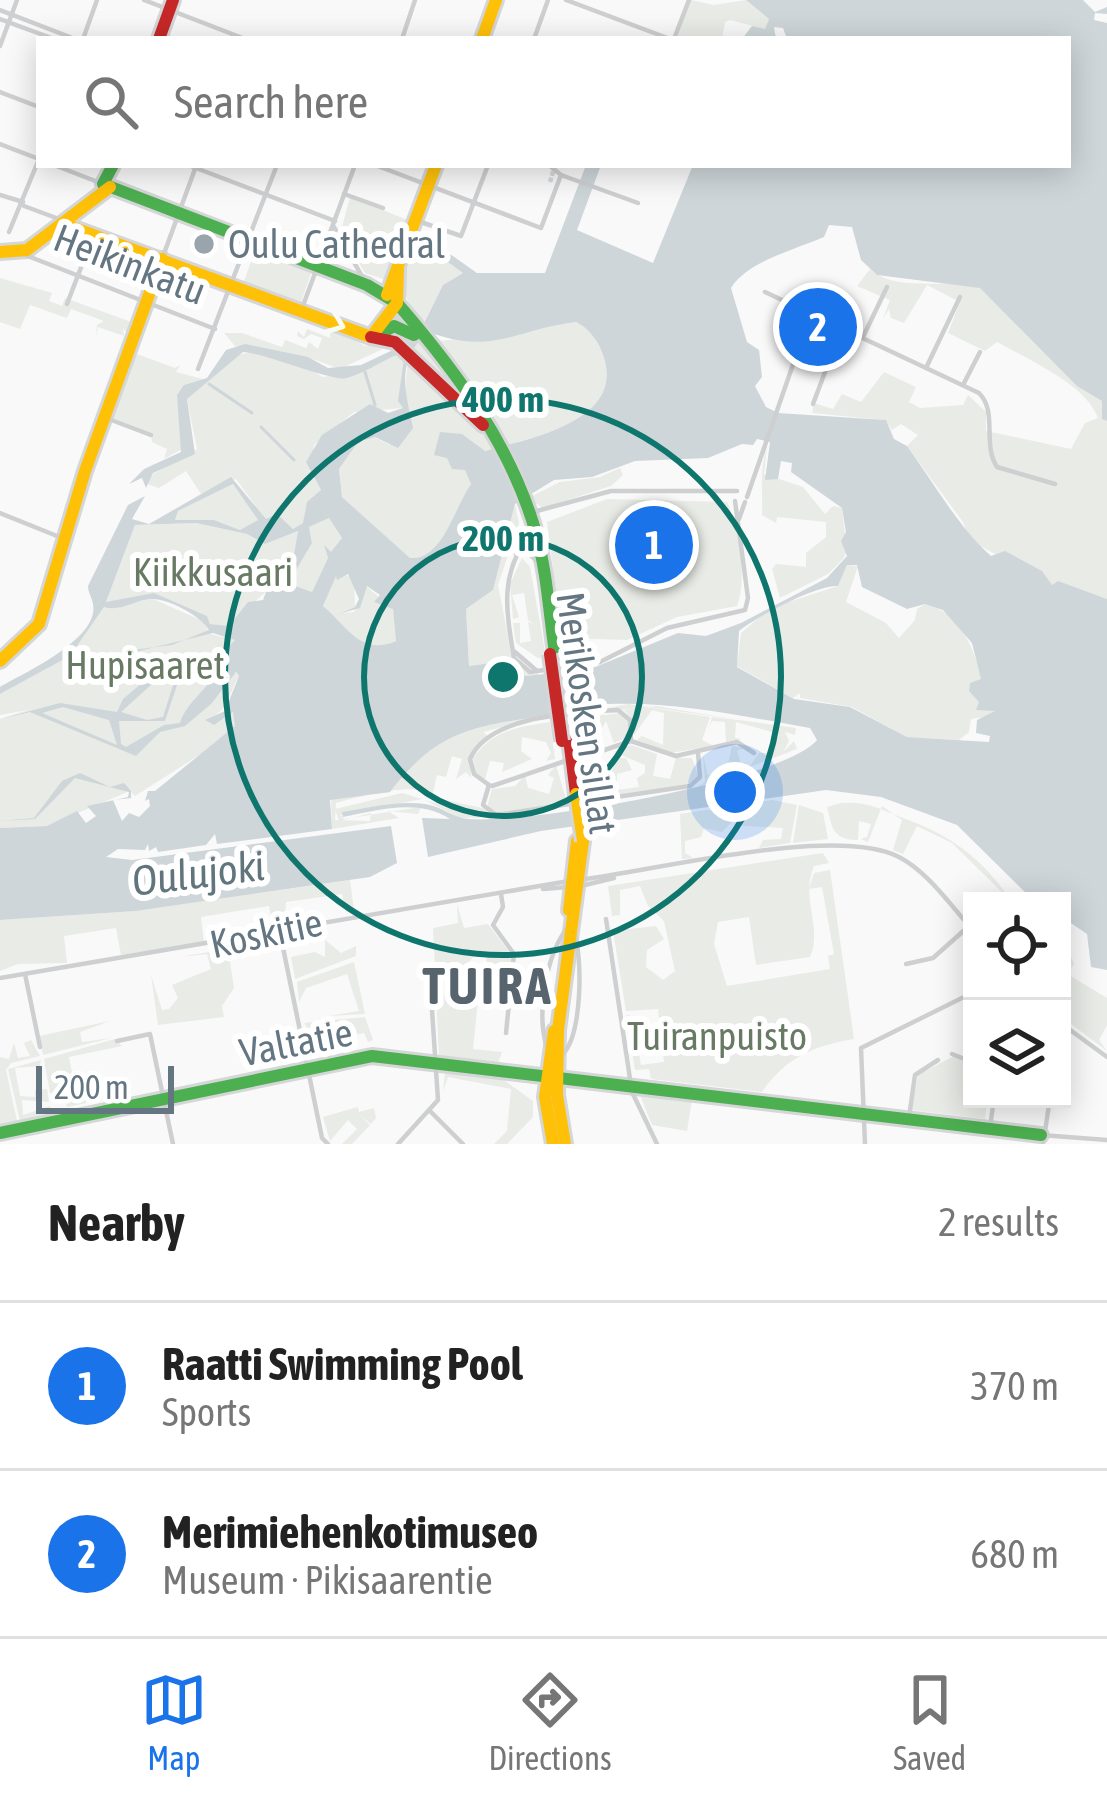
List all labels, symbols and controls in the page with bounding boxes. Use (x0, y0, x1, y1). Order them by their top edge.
search box (36, 36, 1071, 168)
icon: search (78, 69, 144, 135)
text: Search here (174, 76, 368, 128)
street label: Heikinkatu (48, 215, 212, 313)
place label: Oulu Cathedral (228, 222, 445, 266)
marker: Oulu Cathedral (191, 231, 217, 257)
pin: 2 (779, 282, 857, 372)
one-way arrow (325, 310, 346, 335)
text: 400 m (461, 378, 544, 420)
pin: 1 (615, 500, 693, 590)
text: 200 m (462, 517, 544, 559)
park label: Kiikkusaari (133, 550, 293, 594)
street label: Merikosken sillat (548, 589, 626, 837)
park label: Hupisaaret (65, 643, 225, 687)
centre of rings (482, 656, 524, 698)
your location (705, 762, 765, 822)
water label: Oulujoki (129, 841, 267, 905)
map controls (963, 892, 1071, 1108)
button: locate (963, 892, 1071, 1000)
street label: Koskitie (206, 900, 326, 966)
district label: TUIRA (423, 956, 553, 1015)
button: layers (963, 1000, 1071, 1108)
street label: Valtatie (236, 1010, 356, 1074)
park label: Tuiranpuisto (627, 1014, 807, 1058)
scale bar (36, 1060, 174, 1113)
text: 200 m (54, 1068, 129, 1106)
text: Nearby (48, 1193, 185, 1252)
text: 2 results (938, 1200, 1059, 1244)
text: Raatti Swimming Pool (162, 1338, 523, 1390)
text: 1 (78, 1364, 96, 1408)
text: 370 m (971, 1364, 1059, 1408)
text: Sports (162, 1390, 251, 1434)
text: Merimiehenkotimuseo (162, 1506, 538, 1558)
text: 2 (78, 1532, 96, 1576)
text: 680 m (971, 1532, 1059, 1576)
text: Museum · Pikisaarentie (162, 1558, 493, 1602)
tab: Map (141, 1667, 207, 1777)
tab: Directions (488, 1667, 612, 1777)
tab: Saved (893, 1667, 966, 1777)

